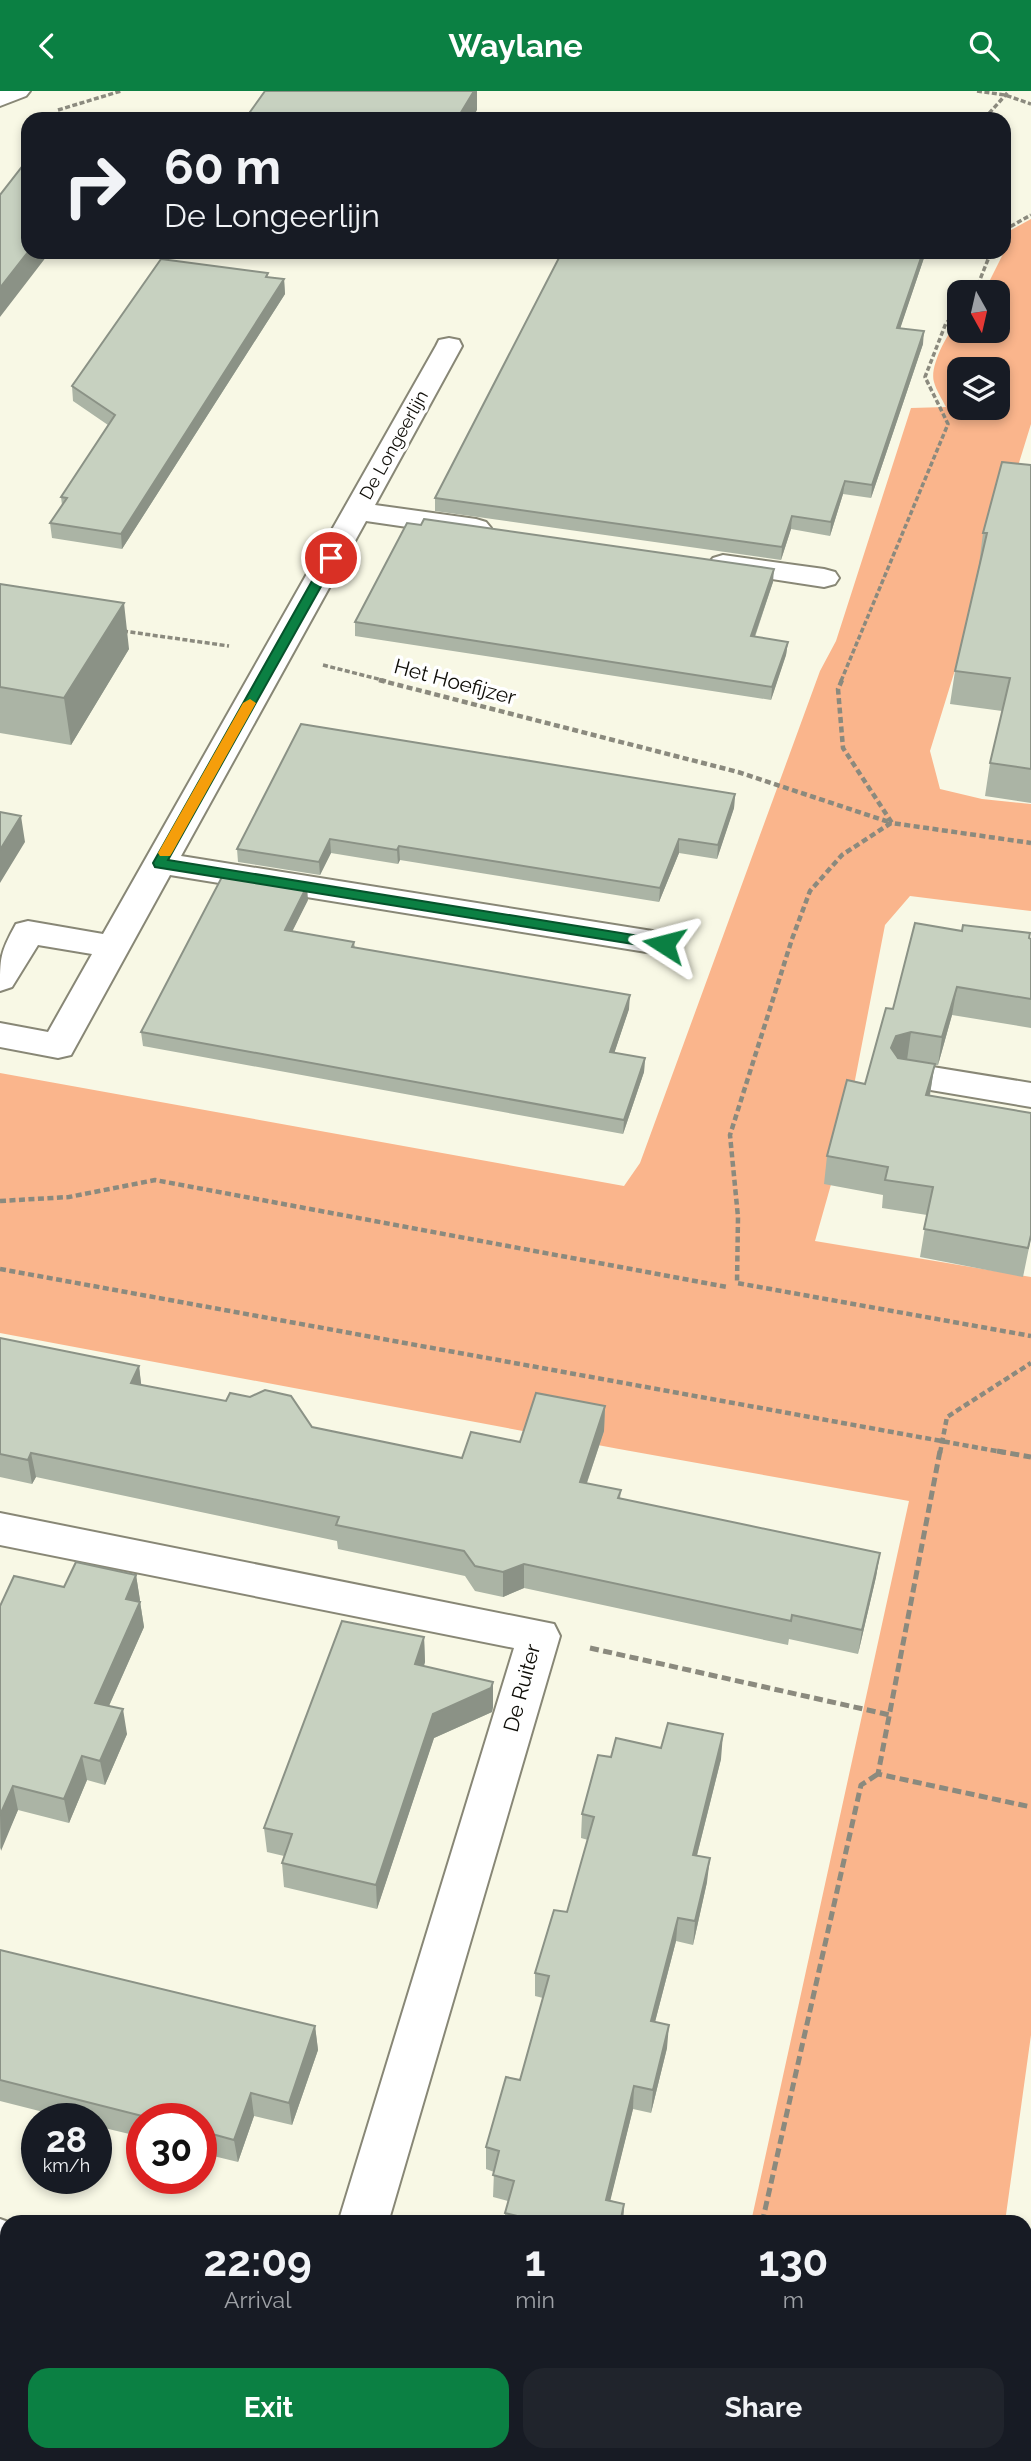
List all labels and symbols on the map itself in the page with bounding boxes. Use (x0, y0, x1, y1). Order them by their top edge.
north arrow (947, 280, 1010, 343)
street label: De Longeerlijn (355, 387, 432, 503)
pin (301, 528, 361, 588)
street label: Het Hoefijzer (391, 653, 519, 710)
position arrow (627, 907, 701, 981)
street label: De Ruiter (498, 1641, 545, 1735)
speed limit sign: 30 (126, 2103, 217, 2194)

